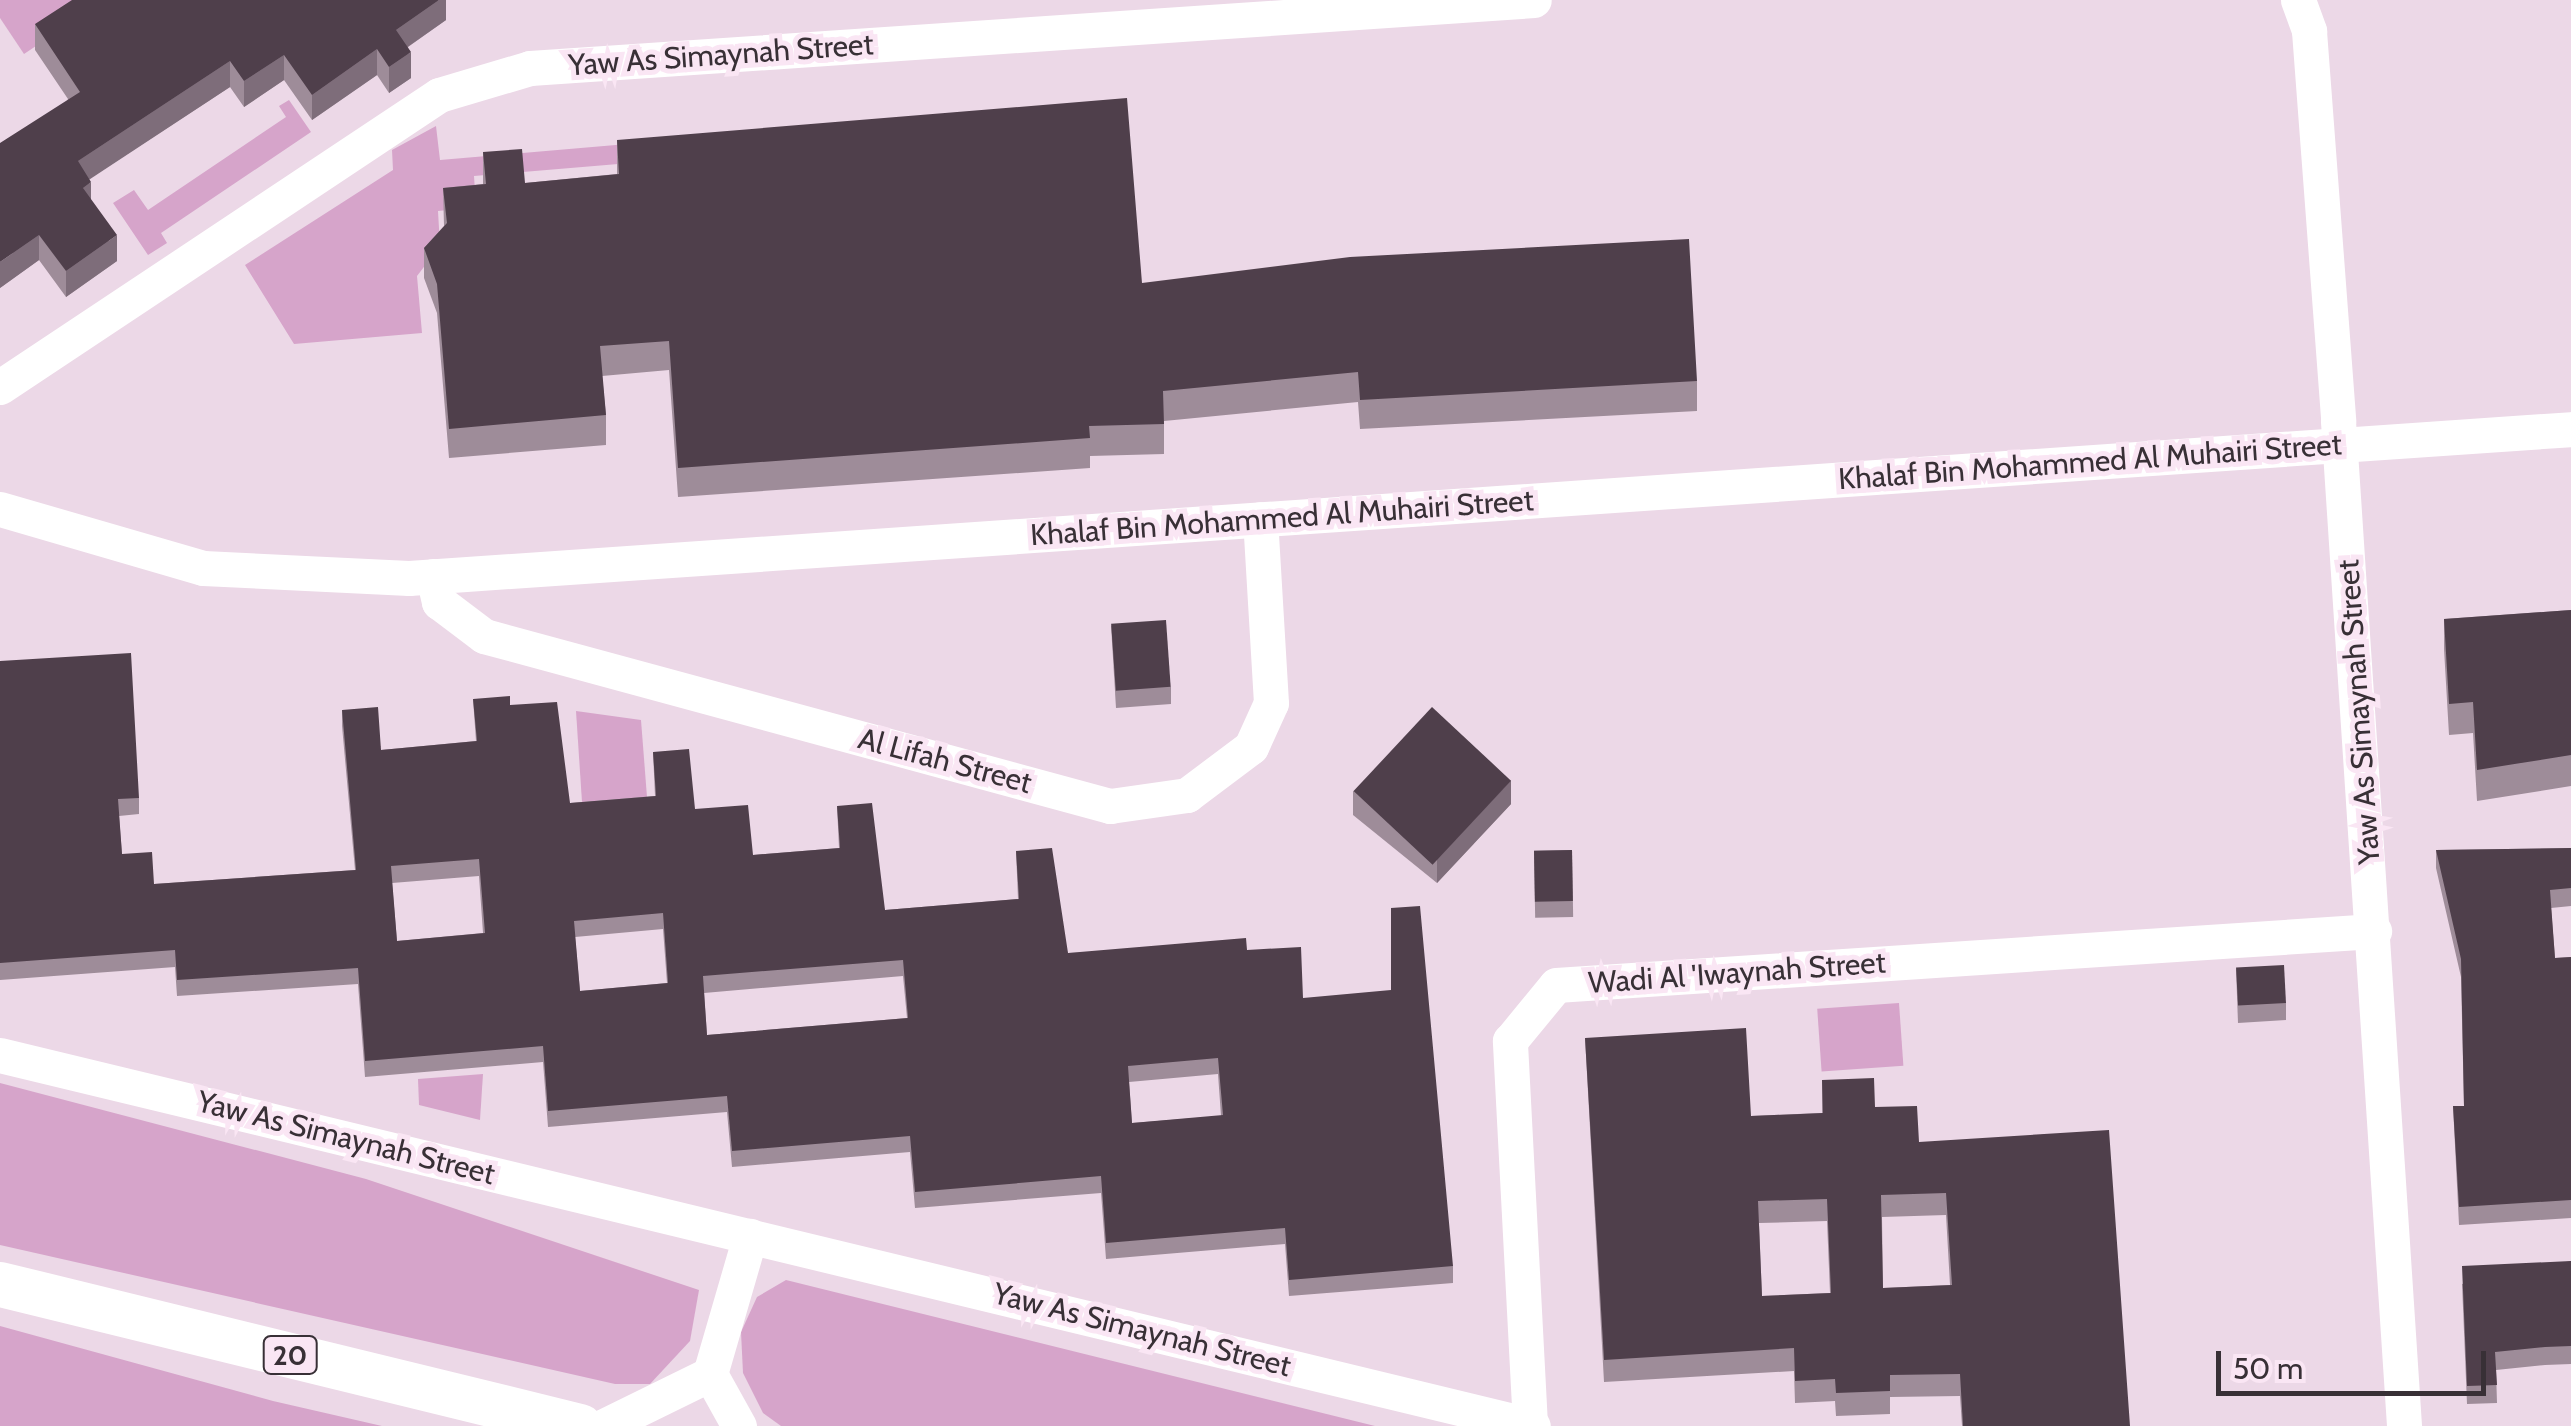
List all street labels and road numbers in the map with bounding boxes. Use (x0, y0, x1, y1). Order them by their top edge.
street label: Yaw As Simaynah Street (567, 26, 875, 84)
street label: Khalaf Bin Mohammed Al Muhairi Street (1837, 426, 2343, 498)
street label: Khalaf Bin Mohammed Al Muhairi Street (1029, 482, 1535, 554)
street label: Yaw As Simaynah Street (2330, 558, 2388, 866)
street label: Al Lifah Street (854, 721, 1036, 801)
street label: Wadi Al 'Iwaynah Street (1587, 945, 1887, 1001)
street label: Yaw As Simaynah Street (193, 1084, 499, 1192)
street label: Yaw As Simaynah Street (989, 1276, 1295, 1384)
road number: 20 (262, 1332, 318, 1378)

